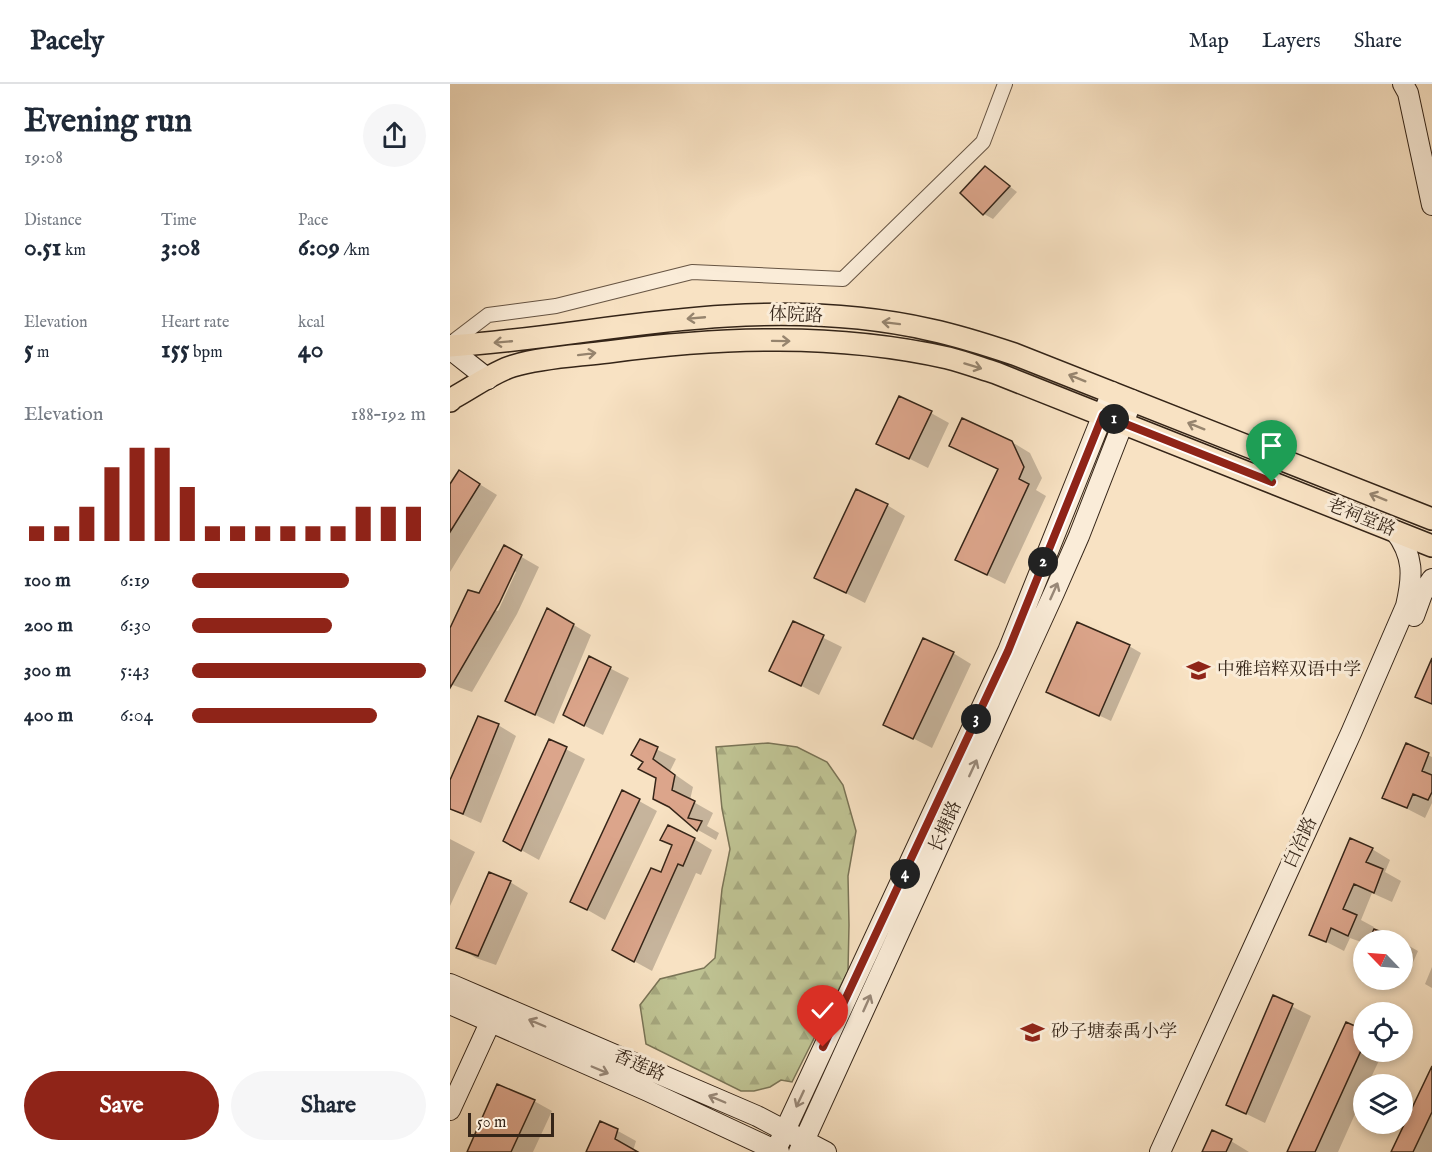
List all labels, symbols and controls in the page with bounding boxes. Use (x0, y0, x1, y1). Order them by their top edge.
text: Pacely (30, 24, 104, 59)
text: Map (1189, 28, 1229, 55)
text: Layers (1262, 28, 1321, 55)
text: Share (1354, 28, 1402, 55)
text: Evening run (24, 101, 192, 143)
button: share (363, 104, 426, 167)
text: 19:08 (24, 145, 63, 170)
text: Distance (24, 211, 82, 231)
text: Time (161, 211, 197, 231)
text: Pace (298, 211, 328, 231)
text: 0.51 (24, 231, 61, 264)
text: 3:08 (161, 231, 201, 264)
text: 6:09 (298, 231, 340, 264)
text: km (61, 241, 86, 261)
text: /km (340, 241, 370, 261)
street label: 体院路 (769, 304, 823, 328)
text: Elevation (24, 313, 87, 333)
text: Heart rate (161, 313, 229, 333)
text: kcal (298, 313, 325, 333)
one-way arrow (687, 313, 707, 324)
one-way arrow (882, 317, 901, 328)
text: 5 (24, 333, 33, 366)
text: 155 (161, 333, 190, 366)
text: 40 (298, 333, 324, 366)
one-way arrow (770, 335, 790, 347)
one-way arrow (494, 337, 513, 348)
text: m (33, 343, 49, 363)
text: bpm (190, 343, 223, 363)
one-way arrow (576, 349, 596, 360)
one-way arrow (963, 361, 982, 372)
one-way arrow (1069, 372, 1087, 383)
text: Elevation (24, 402, 103, 427)
text: 188–192 m (351, 402, 426, 427)
pin: 1 (1099, 404, 1129, 434)
text: 1 (1111, 409, 1117, 429)
one-way arrow (1187, 420, 1206, 431)
pin (1246, 420, 1297, 482)
icon: arrive (1255, 429, 1288, 462)
one-way arrow (1369, 491, 1388, 502)
street label: 老祠堂路 (1323, 494, 1399, 542)
pin: 2 (1028, 547, 1058, 577)
text: 2 (1039, 552, 1047, 572)
text: 100 m (24, 568, 71, 593)
text: 6:19 (120, 568, 150, 593)
one-way arrow (1049, 582, 1061, 600)
text: 200 m (24, 613, 73, 638)
text: 6:30 (120, 613, 151, 638)
school or university icon: 中雅培粹双语中学 (1186, 657, 1212, 683)
text: 300 m (24, 658, 71, 683)
text: 5:43 (120, 658, 150, 683)
place label: 中雅培粹双语中学 (1217, 659, 1361, 682)
text: 400 m (24, 703, 73, 728)
text: 6:04 (120, 703, 153, 728)
pin: 3 (961, 704, 991, 734)
text: 3 (973, 709, 979, 729)
one-way arrow (967, 759, 979, 777)
street label: 长塘路 (925, 798, 967, 856)
street label: 白冶路 (1279, 814, 1323, 872)
pin: 4 (890, 859, 920, 889)
text: 4 (901, 864, 909, 884)
north arrow (1353, 930, 1413, 990)
map controls (1353, 930, 1413, 1134)
pin (797, 985, 848, 1047)
icon: check (806, 994, 839, 1027)
one-way arrow (861, 995, 873, 1013)
button: locate (1353, 1002, 1413, 1062)
one-way arrow (529, 1016, 547, 1028)
school or university icon: 砂子塘泰禹小学 (1020, 1019, 1046, 1045)
place label: 砂子塘泰禹小学 (1051, 1021, 1177, 1044)
street label: 香莲路 (610, 1045, 668, 1087)
one-way arrow (590, 1065, 608, 1077)
button: Save (24, 1071, 219, 1140)
button: Share (231, 1071, 426, 1140)
button: layers (1353, 1074, 1413, 1134)
one-way arrow (793, 1089, 805, 1107)
one-way arrow (708, 1093, 726, 1104)
scale bar (468, 1110, 554, 1138)
text: 50 m (477, 1113, 506, 1133)

